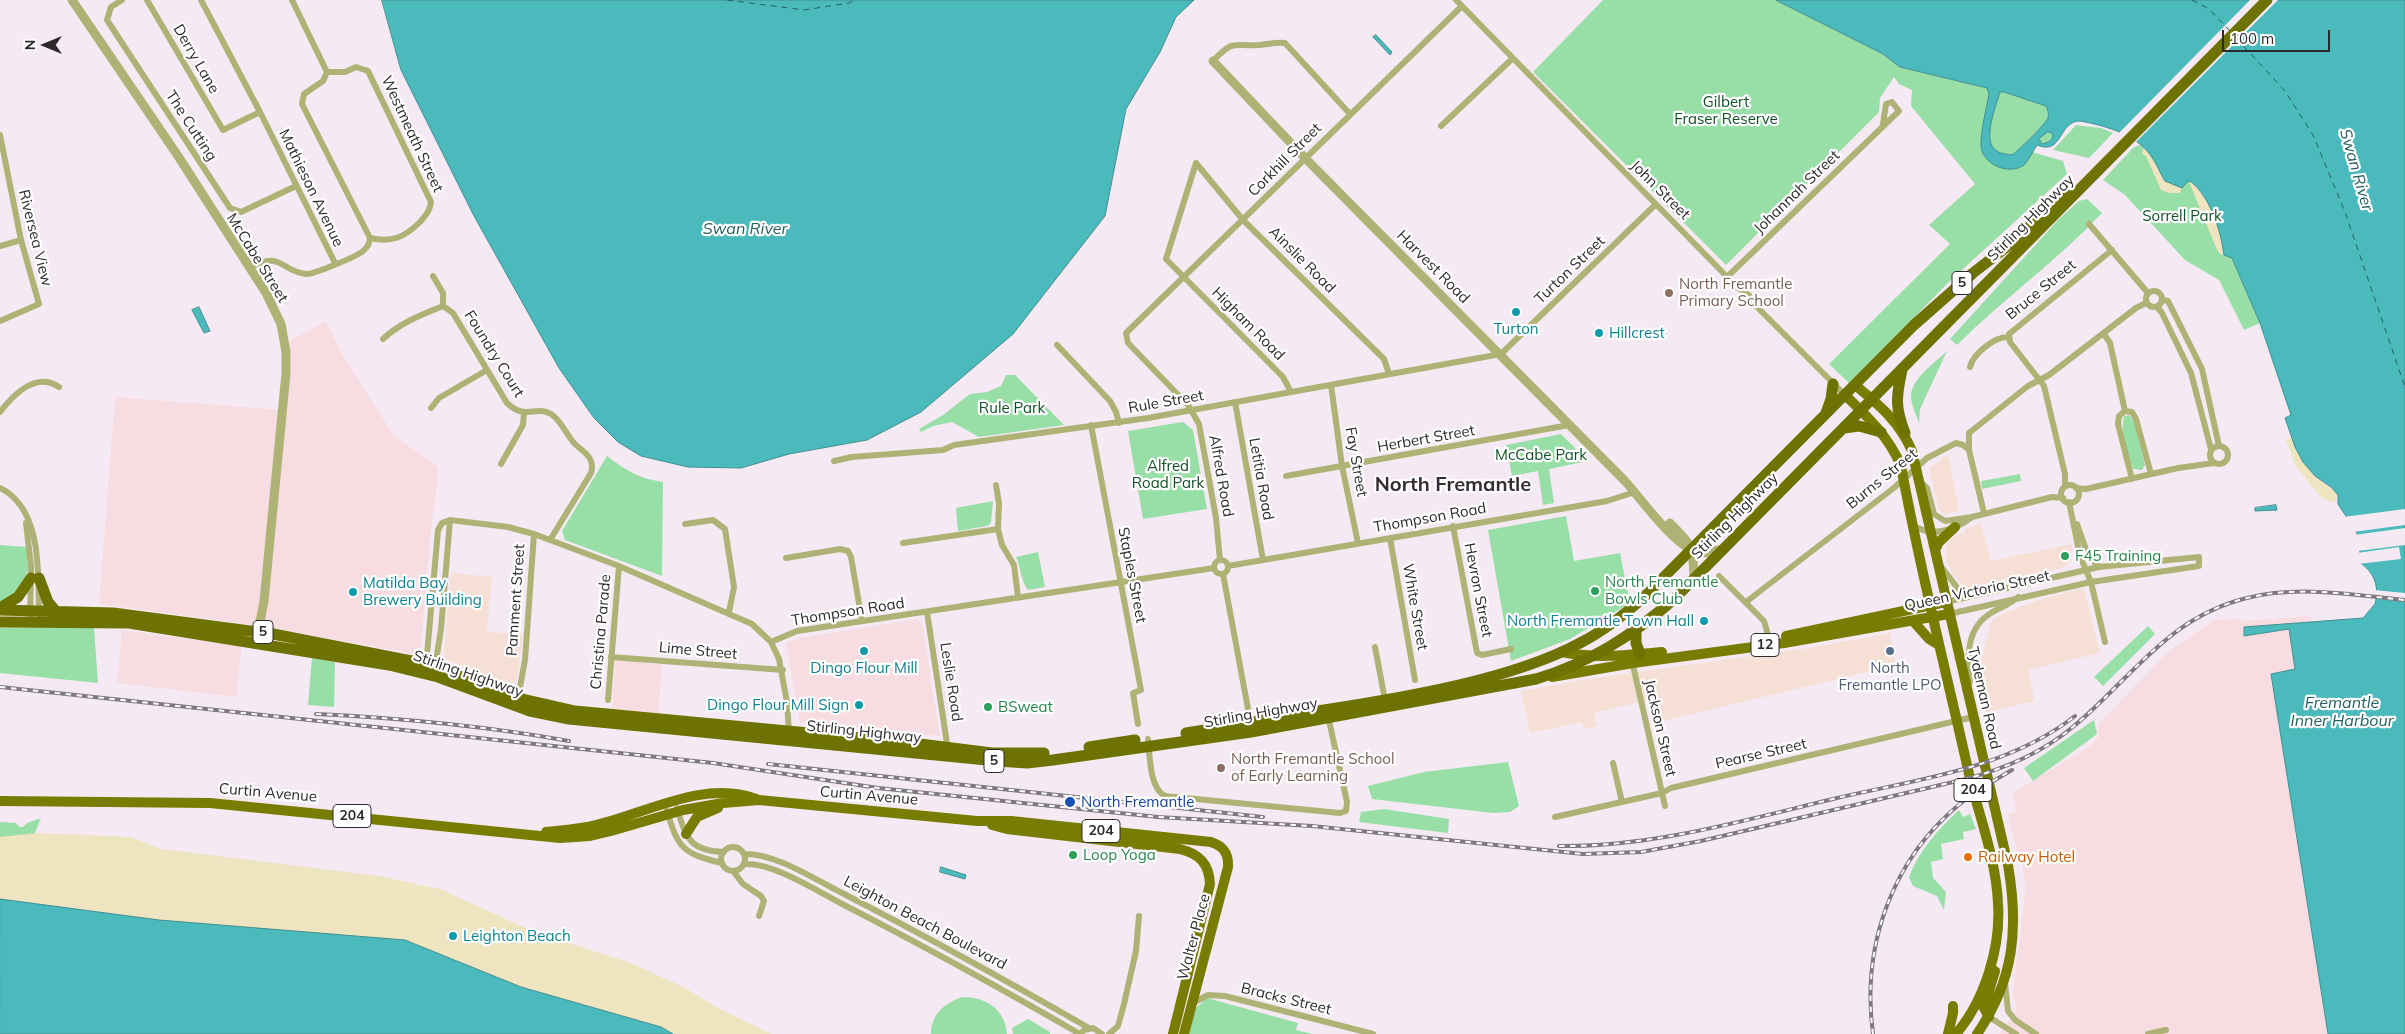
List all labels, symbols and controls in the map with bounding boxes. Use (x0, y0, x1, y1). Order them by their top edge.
north arrow (20, 20, 70, 70)
scale bar (2225, 20, 2332, 52)
street label: Derry Lane (169, 21, 223, 97)
text: 100 m (2230, 29, 2274, 48)
text: N (21, 40, 39, 50)
street label: Westmeath Street (377, 73, 447, 195)
street label: The Cutting (162, 87, 220, 165)
park label: Gilbert Fraser Reserve (1674, 93, 1778, 128)
street label: Corkhill Street (1245, 120, 1325, 200)
street label: Mathieson Avenue (275, 126, 347, 250)
water label: Swan River (2335, 127, 2377, 213)
street label: Johannah Street (1750, 147, 1844, 237)
street label: John Street (1627, 157, 1693, 223)
street label: Stirling Highway (1984, 171, 2078, 265)
street label: Riversea View (14, 188, 56, 288)
park label: Sorrell Park (2142, 207, 2222, 225)
street label: McCabe Street (222, 210, 292, 306)
water label: Swan River (703, 219, 787, 239)
street label: Ainslie Road (1265, 223, 1339, 297)
street label: Harvest Road (1393, 227, 1473, 307)
street label: Turton Street (1531, 232, 1609, 308)
street label: Bruce Street (2002, 256, 2080, 324)
road number: 5 (1952, 272, 1972, 294)
place label: North Fremantle Primary School (1679, 275, 1792, 310)
street label: Higham Road (1208, 284, 1288, 364)
marker: North Fremantle Primary School (1663, 287, 1675, 299)
marker: Turton (1510, 306, 1522, 318)
street label: Foundry Court (460, 307, 528, 401)
place label: Turton (1493, 320, 1539, 338)
place label: Hillcrest (1609, 324, 1665, 342)
marker: Hillcrest (1593, 327, 1605, 339)
street label: Rule Street (1127, 387, 1205, 417)
park label: Rule Park (979, 399, 1045, 417)
street label: Herbert Street (1376, 422, 1476, 456)
street label: Fay Street (1341, 426, 1371, 498)
street label: Alfred Road (1205, 434, 1237, 518)
street label: Letitia Road (1245, 436, 1277, 522)
street label: Burns Street (1843, 445, 1921, 513)
park label: McCabe Park (1495, 446, 1587, 464)
park label: Alfred Road Park (1132, 457, 1204, 492)
street label: Stirling Highway (1688, 469, 1782, 563)
district label: North Fremantle (1375, 473, 1531, 497)
street label: Thompson Road (1372, 499, 1488, 537)
street label: Staples Street (1114, 526, 1150, 624)
street label: Hevron Street (1460, 541, 1496, 639)
street label: Pamment Street (503, 543, 529, 657)
place label: F45 Training (2075, 547, 2161, 565)
marker: F45 Training (2059, 550, 2071, 562)
street label: White Street (1399, 562, 1431, 652)
street label: Queen Victoria Street (1903, 567, 2051, 615)
street label: Christina Parade (587, 573, 615, 691)
place label: North Fremantle Bowls Club (1605, 573, 1718, 608)
place label: Matilda Bay Brewery Building (363, 574, 482, 609)
marker: North Fremantle Bowls Club (1589, 585, 1601, 597)
marker: Matilda Bay Brewery Building (347, 586, 359, 598)
street label: Thompson Road (790, 594, 906, 630)
place label: North Fremantle Town Hall (1507, 612, 1694, 630)
marker: North Fremantle Town Hall (1698, 615, 1710, 627)
road number: 5 (253, 620, 273, 644)
road number: 12 (1751, 634, 1779, 656)
street label: Lime Street (658, 639, 738, 663)
street label: Leslie Road (936, 641, 966, 723)
marker: Dingo Flour Mill (858, 645, 870, 657)
marker: North Fremantle LPO (1884, 645, 1896, 657)
street label: Tydeman Road (1963, 645, 2005, 751)
street label: Stirling Highway (411, 647, 525, 701)
place label: Dingo Flour Mill (810, 659, 918, 677)
place label: North Fremantle LPO (1838, 659, 1942, 694)
street label: Jackson Street (1640, 678, 1680, 778)
water label: Fremantle Inner Harbour (2290, 693, 2394, 731)
street label: Stirling Highway (1203, 694, 1319, 732)
place label: Dingo Flour Mill Sign (707, 696, 849, 714)
place label: BSweat (998, 698, 1053, 716)
marker: Dingo Flour Mill Sign (853, 699, 865, 711)
marker: BSweat (982, 701, 994, 713)
street label: Stirling Highway (806, 717, 922, 747)
street label: Pearse Street (1714, 735, 1808, 773)
road number: 5 (984, 749, 1004, 772)
place label: North Fremantle School of Early Learning (1231, 750, 1394, 785)
marker: North Fremantle School of Early Learning (1215, 762, 1227, 774)
road number: 204 (1954, 778, 1992, 802)
street label: Curtin Avenue (218, 780, 318, 806)
street label: Curtin Avenue (819, 783, 919, 809)
place label: North Fremantle (1081, 793, 1194, 811)
marker: North Fremantle (1063, 795, 1077, 809)
road number: 204 (333, 804, 371, 828)
road number: 204 (1082, 819, 1120, 842)
place label: Loop Yoga (1083, 846, 1156, 864)
place label: Railway Hotel (1978, 848, 2075, 866)
marker: Loop Yoga (1067, 849, 1079, 861)
marker: Railway Hotel (1962, 851, 1974, 863)
street label: Leighton Beach Boulevard (841, 872, 1009, 974)
street label: Walter Place (1174, 892, 1214, 982)
place label: Leighton Beach (463, 927, 571, 945)
marker: Leighton Beach (447, 930, 459, 942)
street label: Bracks Street (1239, 979, 1333, 1019)

